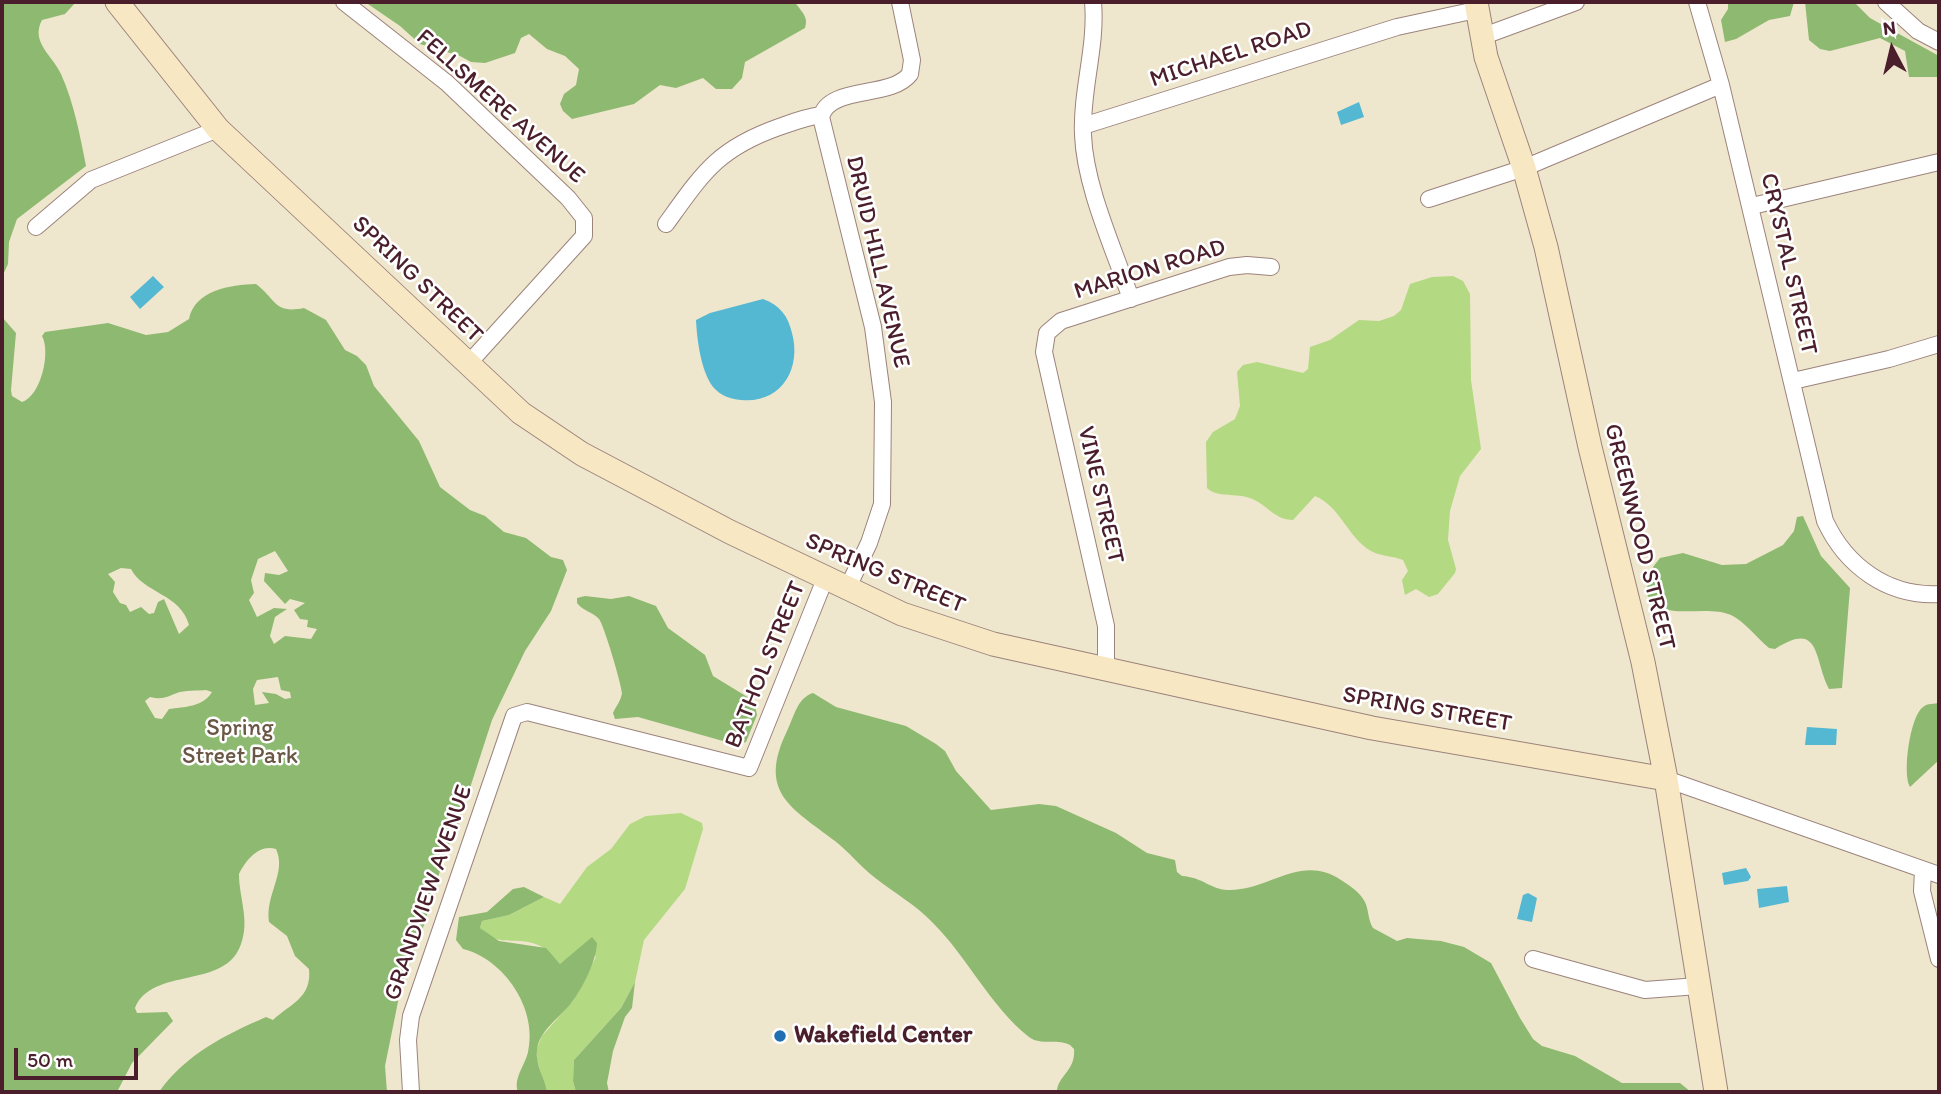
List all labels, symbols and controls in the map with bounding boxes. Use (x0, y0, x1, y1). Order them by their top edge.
north arrow (1857, 14, 1927, 84)
street label: MICHAEL ROAD (1146, 15, 1316, 95)
text: N (1882, 15, 1897, 40)
street label: FELLSMERE AVENUE (410, 24, 590, 190)
street label: DRUID HILL AVENUE (839, 153, 915, 371)
street label: CRYSTAL STREET (1753, 170, 1823, 358)
street label: SPRING STREET (346, 210, 488, 350)
street label: MARION ROAD (1071, 233, 1229, 307)
street label: GREENWOOD STREET (1597, 421, 1681, 653)
street label: VINE STREET (1070, 424, 1130, 566)
street label: SPRING STREET (801, 527, 969, 621)
street label: BATHOL STREET (719, 577, 813, 753)
street label: SPRING STREET (1340, 681, 1514, 739)
park label: Spring Street Park (182, 715, 298, 771)
street label: GRANDVIEW AVENUE (379, 782, 479, 1004)
place label: Wakefield Center (794, 1022, 972, 1050)
marker: Wakefield Center (772, 1028, 788, 1044)
scale bar (18, 1034, 142, 1078)
text: 50 m (27, 1047, 73, 1072)

